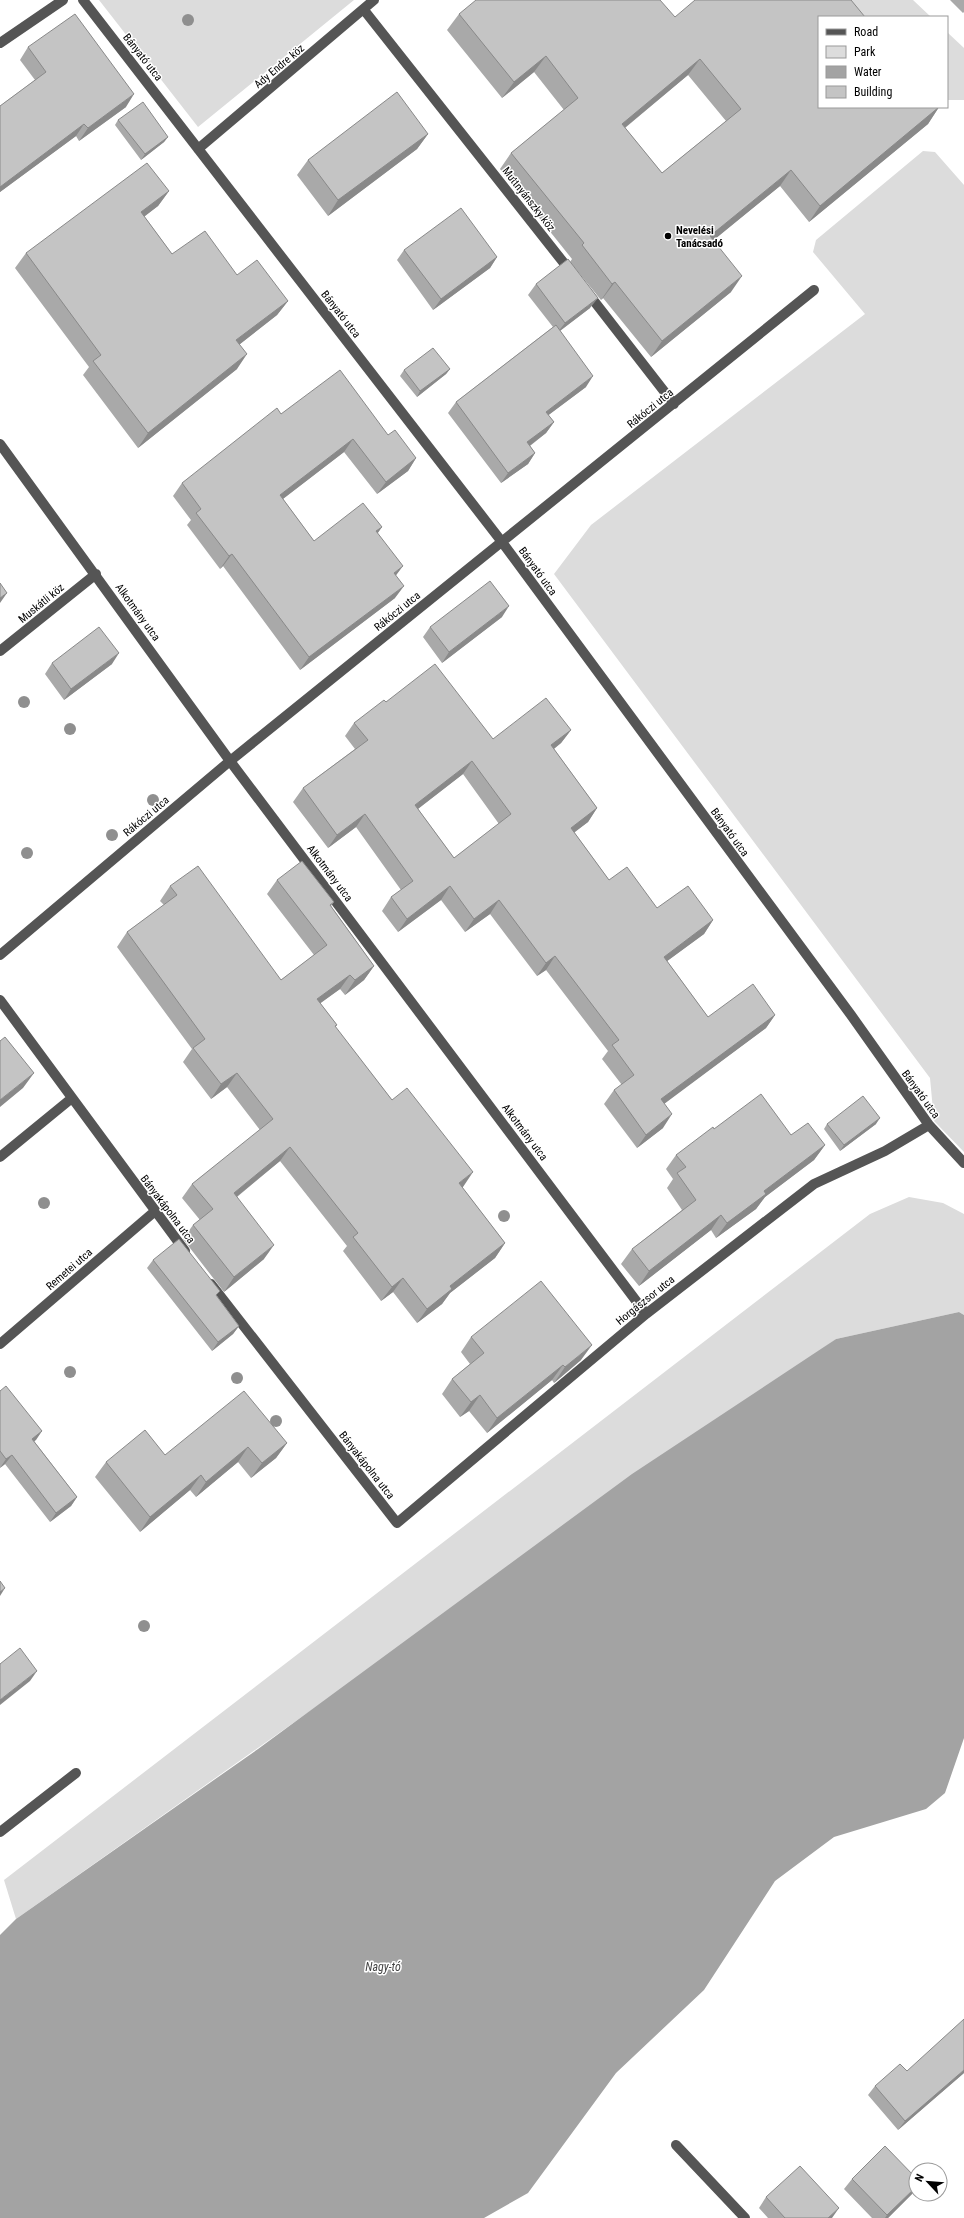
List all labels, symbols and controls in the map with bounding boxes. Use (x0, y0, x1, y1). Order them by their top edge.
legend (818, 16, 948, 108)
text: Road (854, 25, 878, 39)
street label: Bányató utca (120, 31, 165, 84)
street label: Ady Endre köz (252, 42, 307, 91)
text: Park (854, 45, 876, 59)
text: Water (854, 65, 882, 79)
text: Building (854, 85, 892, 99)
street label: Muttnyánszky köz (500, 165, 558, 234)
place label: Nevelési Tanácsadó (676, 224, 724, 250)
marker: Nevelési Tanácsadó (663, 231, 673, 241)
street label: Bányató utca (318, 288, 363, 341)
street label: Rákóczi utca (625, 386, 676, 431)
street label: Bányató utca (516, 545, 559, 598)
street label: Muskátli köz (16, 581, 67, 626)
street label: Alkotmány utca (112, 581, 163, 643)
street label: Rákóczi utca (372, 589, 423, 634)
street label: Rákóczi utca (121, 794, 172, 839)
street label: Bányató utca (708, 806, 751, 859)
street label: Alkotmány utca (304, 842, 355, 904)
street label: Bányató utca (899, 1068, 942, 1121)
street label: Alkotmány utca (499, 1101, 550, 1163)
street label: Bányakápolna utca (138, 1173, 198, 1246)
street label: Remetei utca (44, 1246, 95, 1293)
street label: Horgászsor utca (613, 1273, 677, 1328)
street label: Bányakápolna utca (336, 1429, 397, 1502)
water label: Nagy-tó (365, 1960, 401, 1974)
north arrow (908, 2162, 948, 2202)
text: N (912, 2172, 927, 2184)

